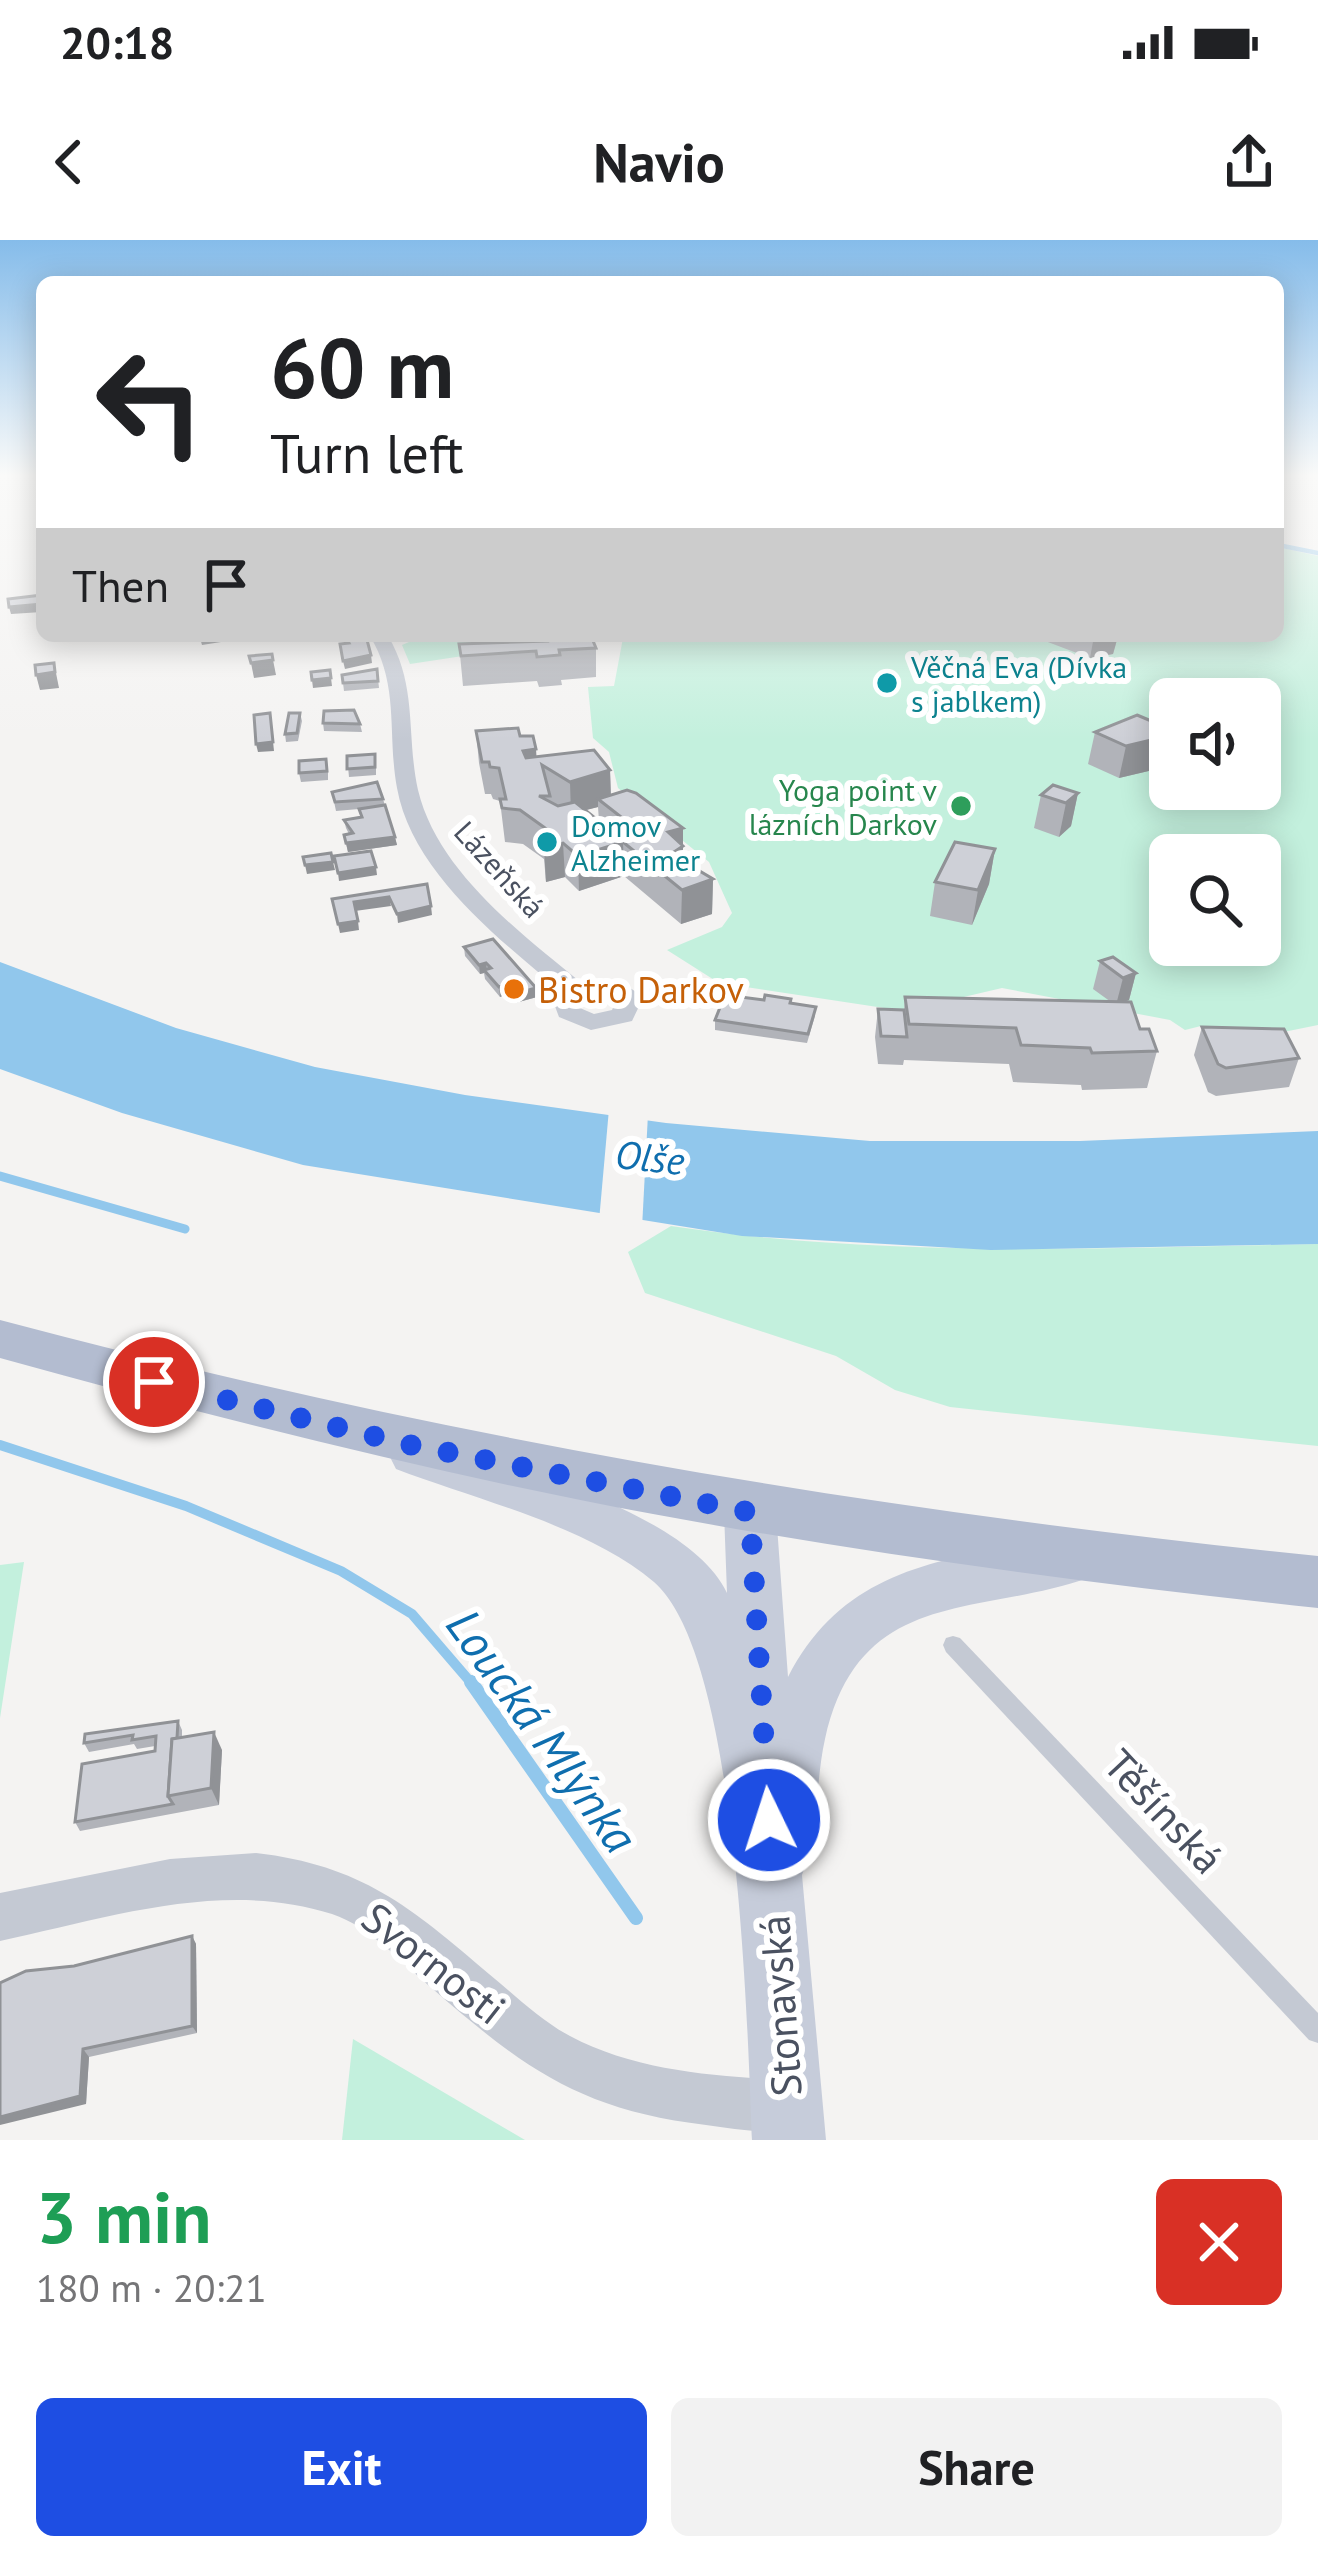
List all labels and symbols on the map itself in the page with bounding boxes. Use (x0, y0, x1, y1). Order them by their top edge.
place label: Věčná Eva (Dívka s jablkem) (910, 647, 1127, 720)
marker: Věčná Eva (Dívka s jablkem) (874, 670, 900, 696)
place label: Yoga point v lázních Darkov (749, 770, 938, 843)
marker: Yoga point v lázních Darkov (948, 793, 974, 819)
place label: Domov Alzheimer (571, 806, 700, 879)
street label: Lázeňská (446, 813, 554, 925)
marker: Domov Alzheimer (534, 829, 560, 855)
place label: Bistro Darkov (538, 966, 744, 1013)
marker: Bistro Darkov (501, 976, 527, 1002)
water label: Olše (613, 1128, 687, 1186)
pin (103, 1331, 205, 1433)
water label: Loucká Mlýnka (434, 1596, 652, 1864)
street label: Těšínská (1092, 1737, 1236, 1885)
position arrow (706, 1757, 832, 1883)
street label: Svornosti (351, 1890, 517, 2036)
street label: Stonavská (746, 1914, 814, 2098)

